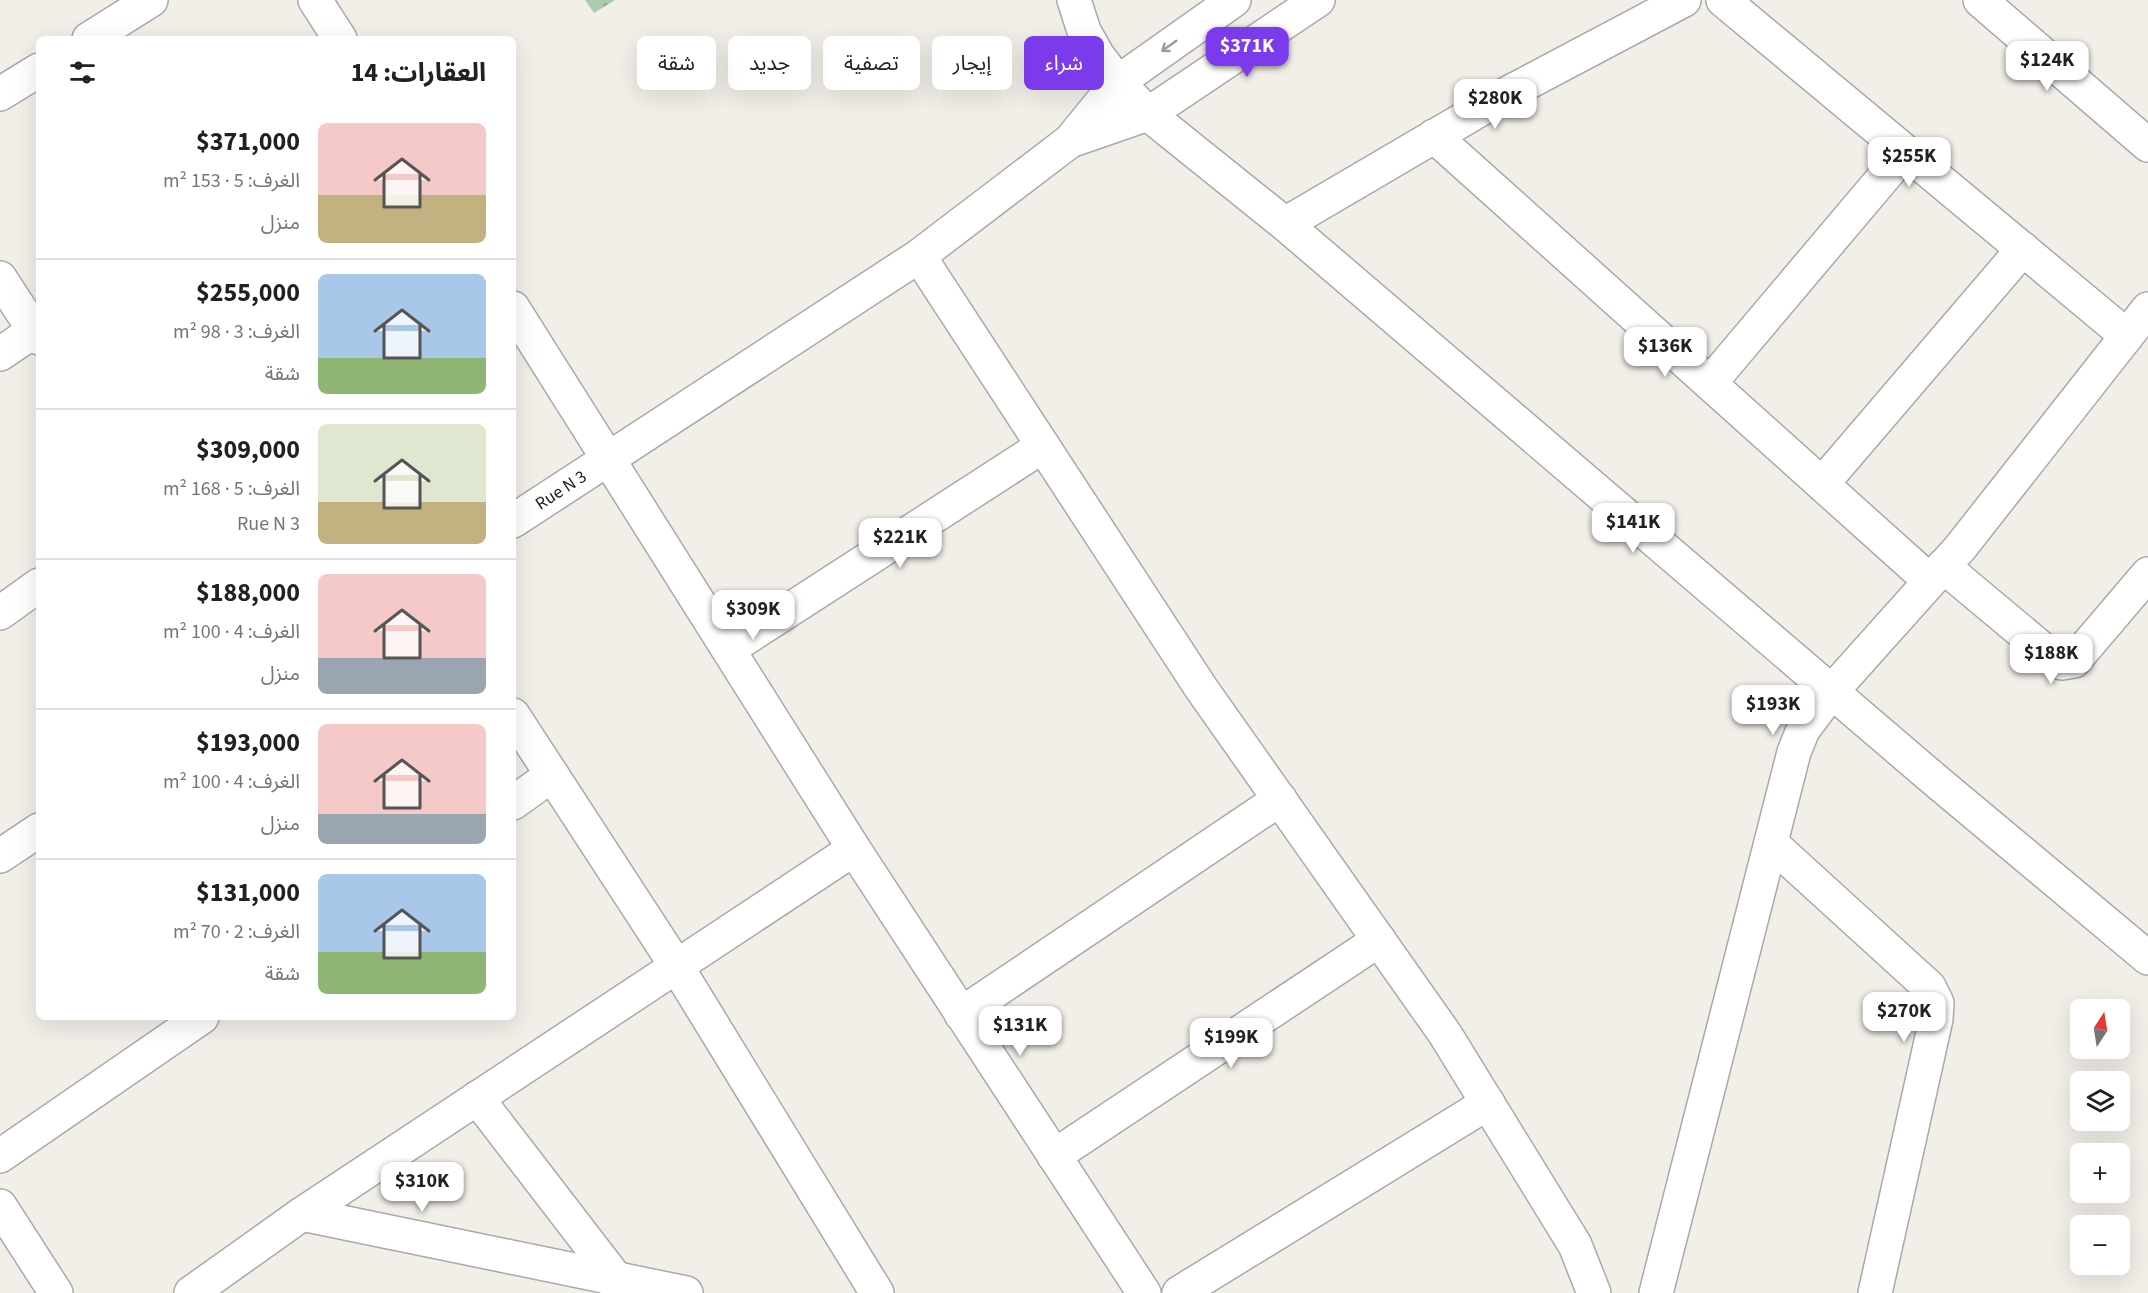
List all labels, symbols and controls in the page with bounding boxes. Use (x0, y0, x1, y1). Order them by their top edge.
pin: $371K (1205, 27, 1289, 78)
text: $371K (1220, 32, 1274, 60)
chip: شقة (637, 36, 716, 90)
chip: جديد (728, 36, 811, 90)
chip: تصفية (823, 36, 920, 90)
chip: إيجار (932, 36, 1012, 90)
chip: شراء (1024, 36, 1104, 90)
one-way arrow (1161, 40, 1177, 52)
pin: $124K (2005, 41, 2089, 92)
text: $124K (2020, 46, 2074, 74)
text: العقارات: 14 (351, 54, 486, 91)
icon: filters (66, 56, 99, 89)
pin: $280K (1453, 79, 1537, 130)
text: $280K (1468, 84, 1522, 112)
text: $371,000 (196, 123, 300, 160)
pin: $255K (1867, 137, 1951, 188)
text: $255K (1882, 142, 1936, 170)
icon: home (366, 147, 438, 219)
text: الغرف: 5 · 153 m² (163, 167, 300, 195)
text: منزل (261, 209, 300, 237)
text: $255,000 (196, 274, 300, 311)
icon: home (366, 298, 438, 370)
text: الغرف: 3 · 98 m² (173, 318, 300, 346)
pin: $136K (1623, 327, 1707, 378)
text: $136K (1638, 332, 1692, 360)
text: شقة (265, 360, 300, 388)
text: $309,000 (196, 431, 300, 468)
icon: home (366, 448, 438, 520)
street label: Rue N 3 (530, 464, 591, 516)
text: الغرف: 5 · 168 m² (163, 475, 300, 503)
pin: $141K (1591, 503, 1675, 554)
text: $141K (1606, 508, 1660, 536)
text: Rue N 3 (237, 510, 300, 538)
pin: $221K (858, 518, 942, 569)
text: $221K (873, 523, 927, 551)
text: $188,000 (196, 574, 300, 611)
pin: $309K (711, 590, 795, 641)
text: $309K (726, 595, 780, 623)
icon: home (366, 598, 438, 670)
text: الغرف: 4 · 100 m² (163, 618, 300, 646)
pin: $188K (2009, 634, 2093, 685)
text: $188K (2024, 639, 2078, 667)
text: منزل (261, 660, 300, 688)
pin: $193K (1731, 685, 1815, 736)
text: $193K (1746, 690, 1800, 718)
text: $193,000 (196, 724, 300, 761)
icon: home (366, 748, 438, 820)
text: الغرف: 4 · 100 m² (163, 768, 300, 796)
text: منزل (261, 810, 300, 838)
text: $131,000 (196, 874, 300, 911)
icon: home (366, 898, 438, 970)
text: الغرف: 2 · 70 m² (173, 918, 300, 946)
text: شقة (265, 960, 300, 988)
pin: $270K (1862, 992, 1946, 1043)
text: $270K (1877, 997, 1931, 1025)
north arrow (2070, 999, 2130, 1059)
map controls (2070, 999, 2130, 1275)
pin: $131K (978, 1006, 1062, 1057)
text: $131K (993, 1011, 1047, 1039)
pin: $199K (1189, 1018, 1273, 1069)
text: $199K (1204, 1023, 1258, 1051)
button: layers (2070, 1071, 2130, 1131)
button: + (2070, 1143, 2130, 1203)
pin: $310K (380, 1162, 464, 1213)
text: $310K (395, 1167, 449, 1195)
button: − (2070, 1215, 2130, 1275)

